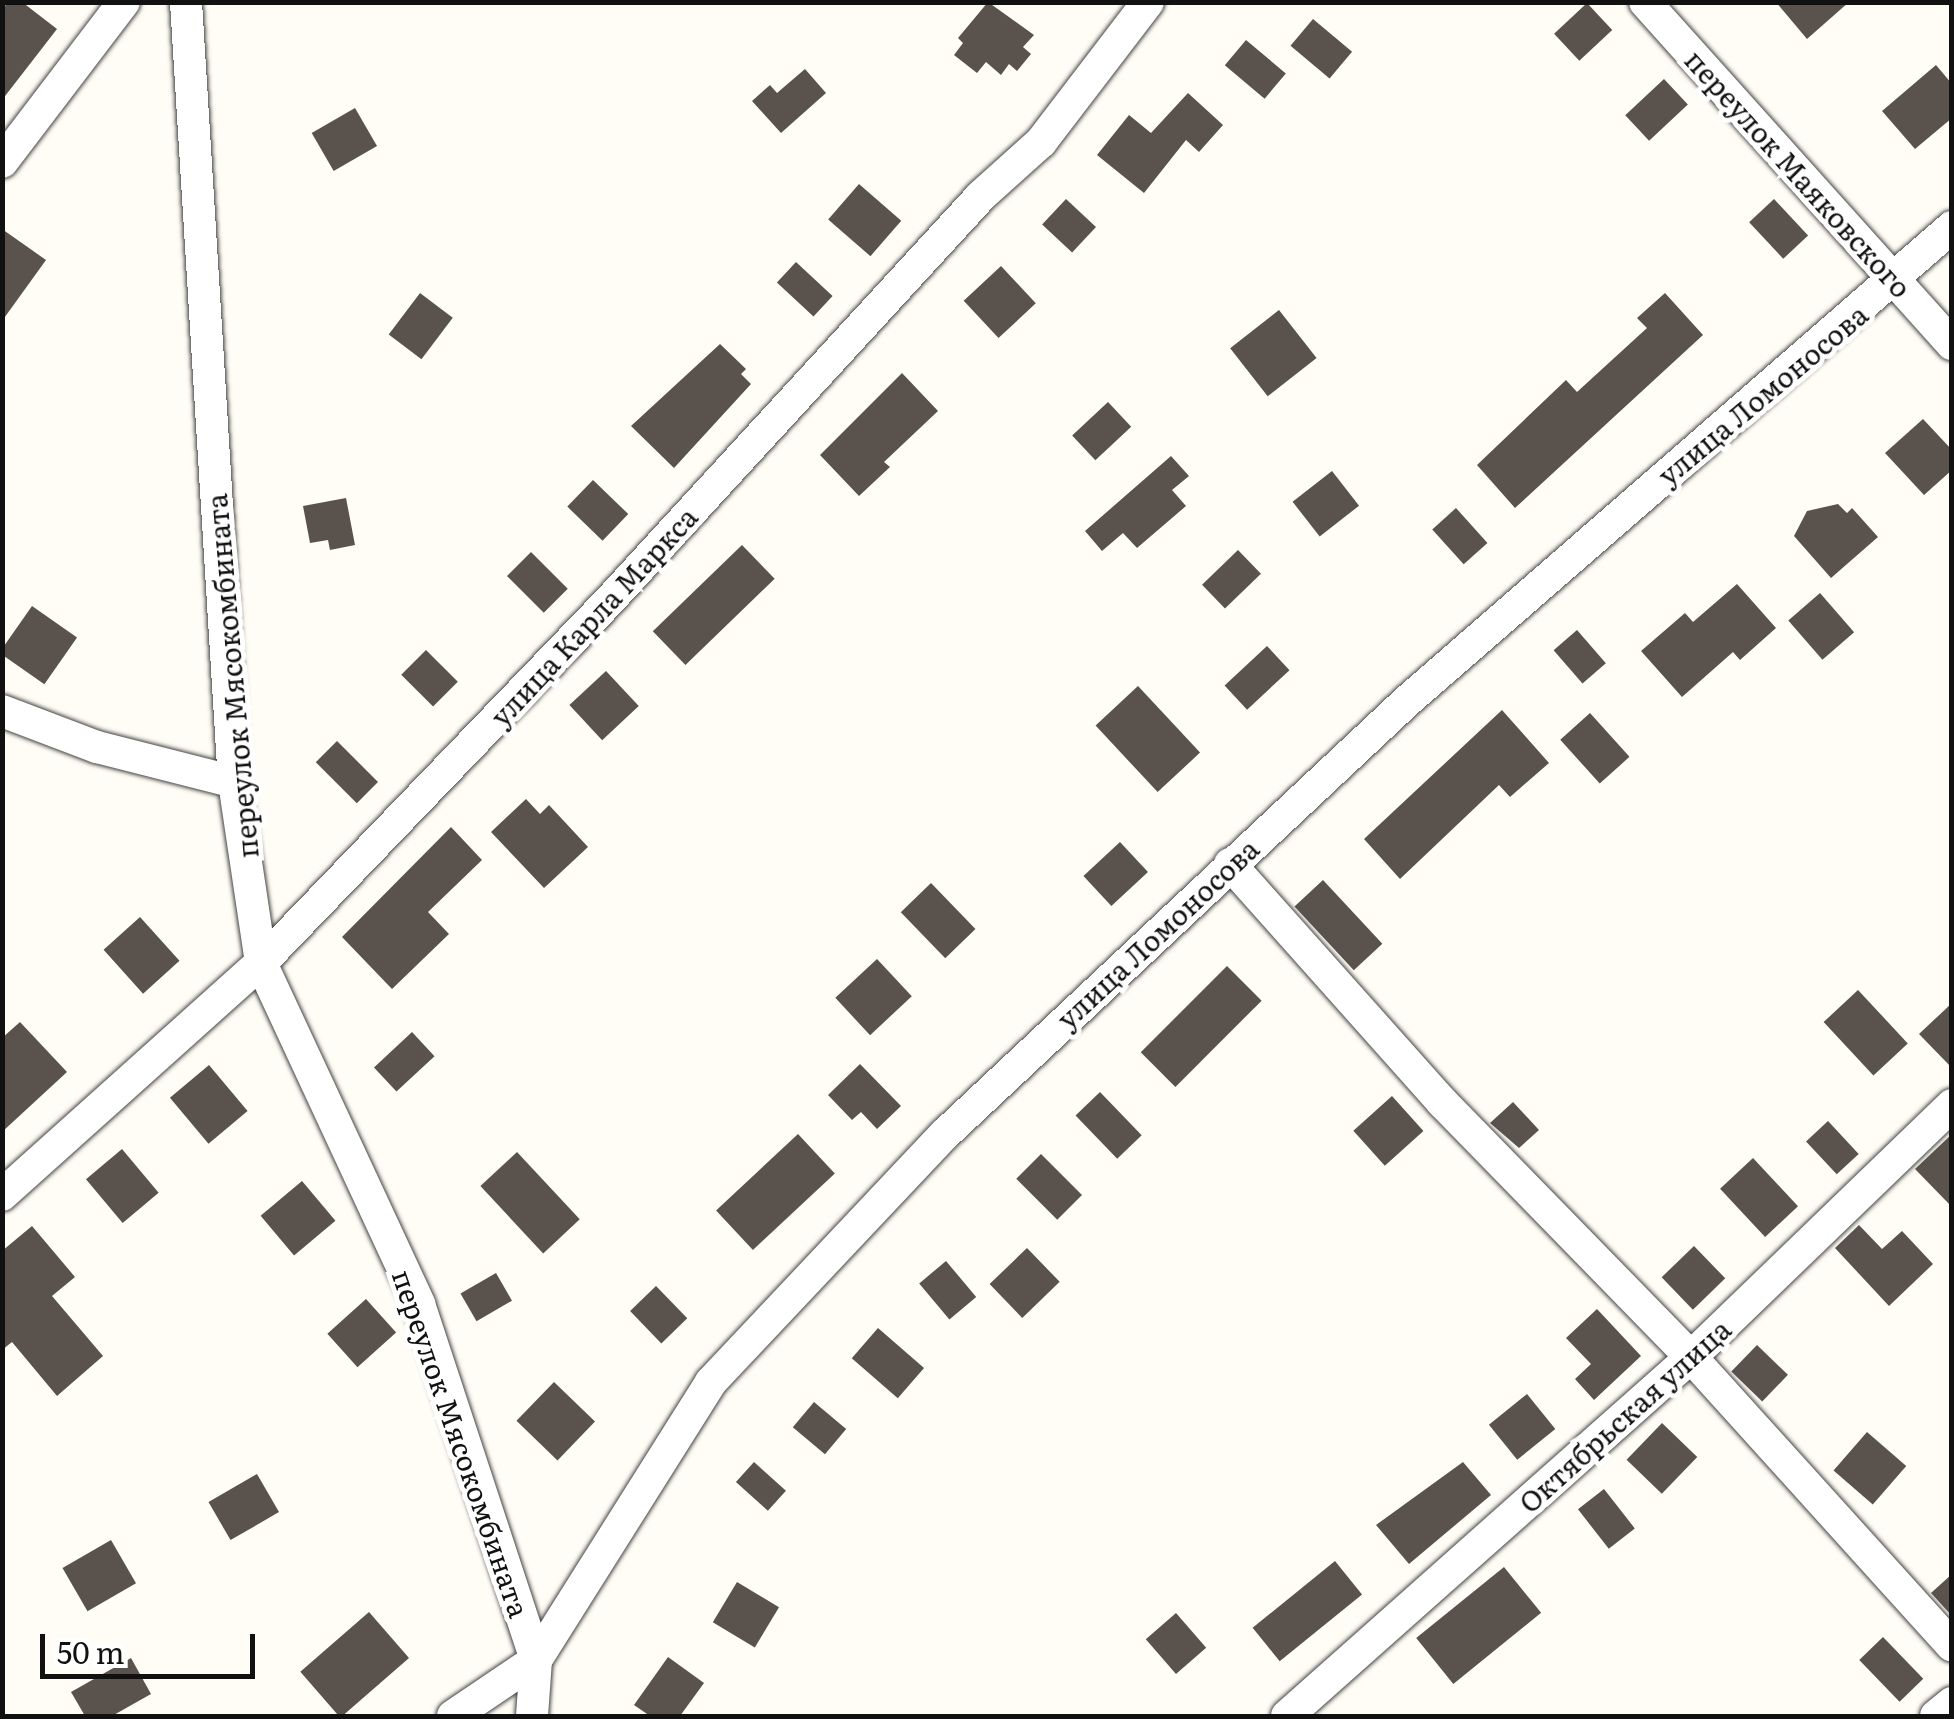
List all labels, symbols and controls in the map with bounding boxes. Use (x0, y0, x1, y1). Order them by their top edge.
street label: переулок Маяковского (1679, 42, 1919, 304)
street label: улица Ломоносова (1650, 296, 1874, 492)
street label: переулок Мясокомбината (198, 492, 264, 860)
street label: улица Карла Маркса (483, 499, 703, 733)
street label: улица Ломоносова (1049, 831, 1265, 1035)
street label: переулок Мясокомбината (387, 1265, 537, 1621)
street label: Октябрьская улица (1511, 1311, 1737, 1519)
scale bar (45, 1614, 260, 1676)
text: 50 m (57, 1629, 125, 1673)

